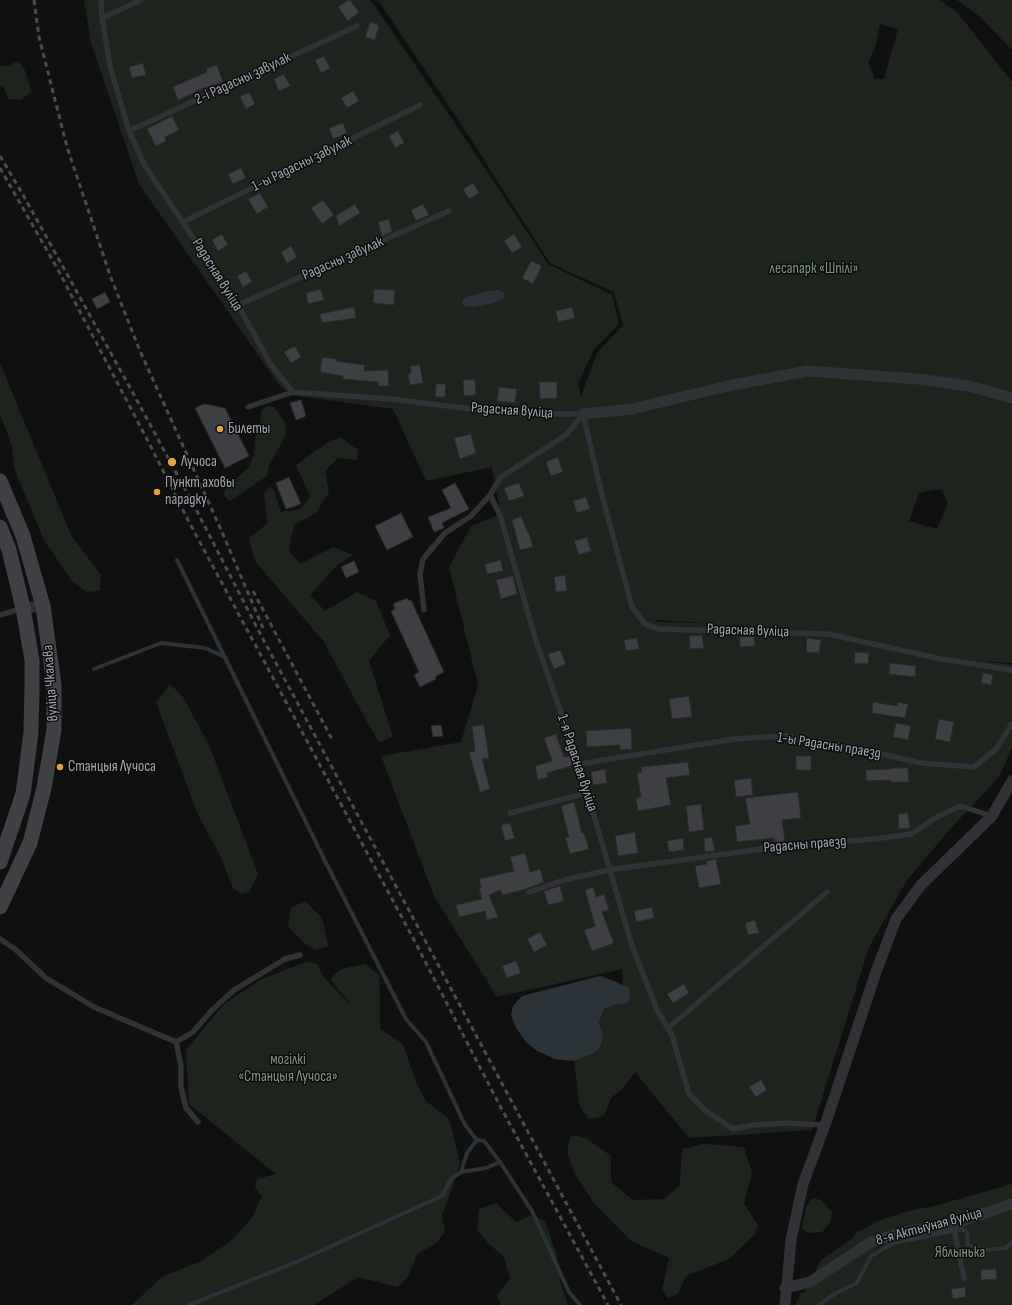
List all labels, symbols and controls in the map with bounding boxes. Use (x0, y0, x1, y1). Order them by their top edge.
street label: 2-і Радасны завулак (192, 49, 294, 109)
street label: 1-ы Радасны завулак (249, 132, 355, 196)
street label: Радасны завулак (300, 233, 386, 285)
street label: Радасная вуліца (188, 235, 246, 315)
park label: лесапарк «Шпілі» (770, 260, 858, 278)
street label: Радасная вуліца (470, 399, 554, 423)
place label: Билеты (228, 420, 270, 438)
marker: Билеты (215, 424, 225, 434)
place label: Лучоса (181, 453, 217, 471)
marker: Лучоса (166, 456, 178, 468)
place label: Пункт аховы парадку (165, 474, 234, 509)
marker: Пункт аховы парадку (152, 487, 162, 497)
street label: Радасная вуліца (707, 621, 789, 641)
street label: вуліца Чкалава (39, 644, 63, 722)
street label: 1-я Радасная вуліца (553, 712, 601, 814)
street label: 1-ы Радасны праезд (776, 729, 882, 763)
place label: Станцыя Лучоса (68, 758, 156, 776)
marker: Станцыя Лучоса (55, 762, 65, 772)
street label: Радасны праезд (763, 832, 847, 858)
park label: могілкі «Станцыя Лучоса» (238, 1051, 338, 1086)
street label: 8-я Актыўная вуліца (874, 1204, 984, 1250)
park label: Яблынька (935, 1244, 985, 1262)

